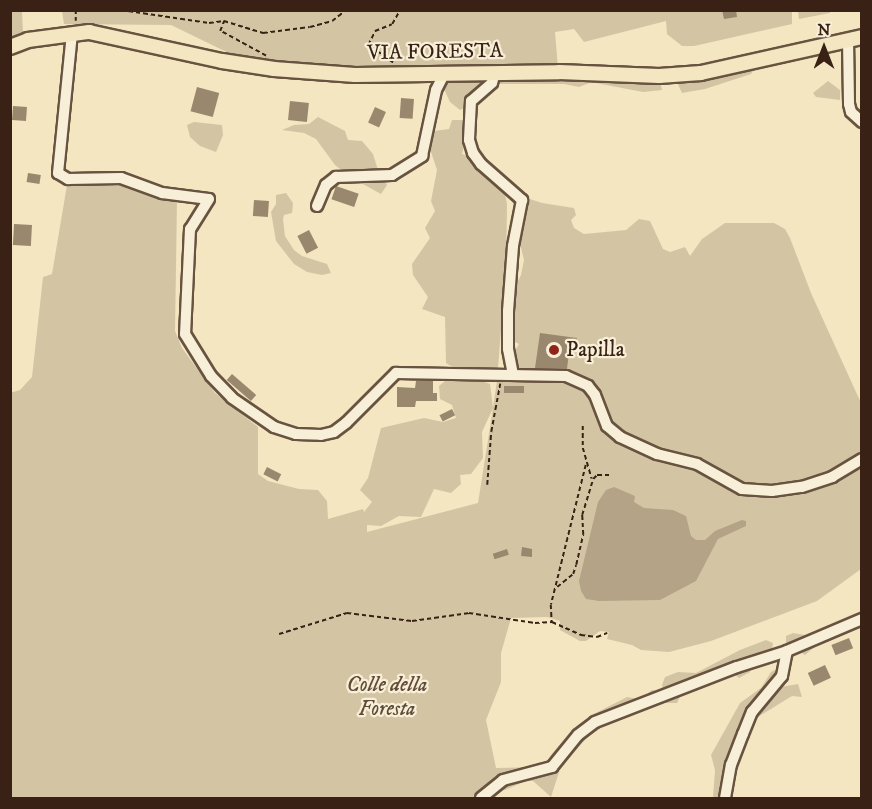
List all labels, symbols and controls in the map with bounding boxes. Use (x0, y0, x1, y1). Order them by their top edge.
north arrow (794, 18, 854, 78)
text: N (817, 20, 831, 40)
street label: VIA FORESTA (367, 38, 503, 66)
place label: Papilla (566, 337, 625, 363)
marker: Papilla (547, 343, 561, 357)
park label: Colle della Foresta (347, 672, 427, 722)

